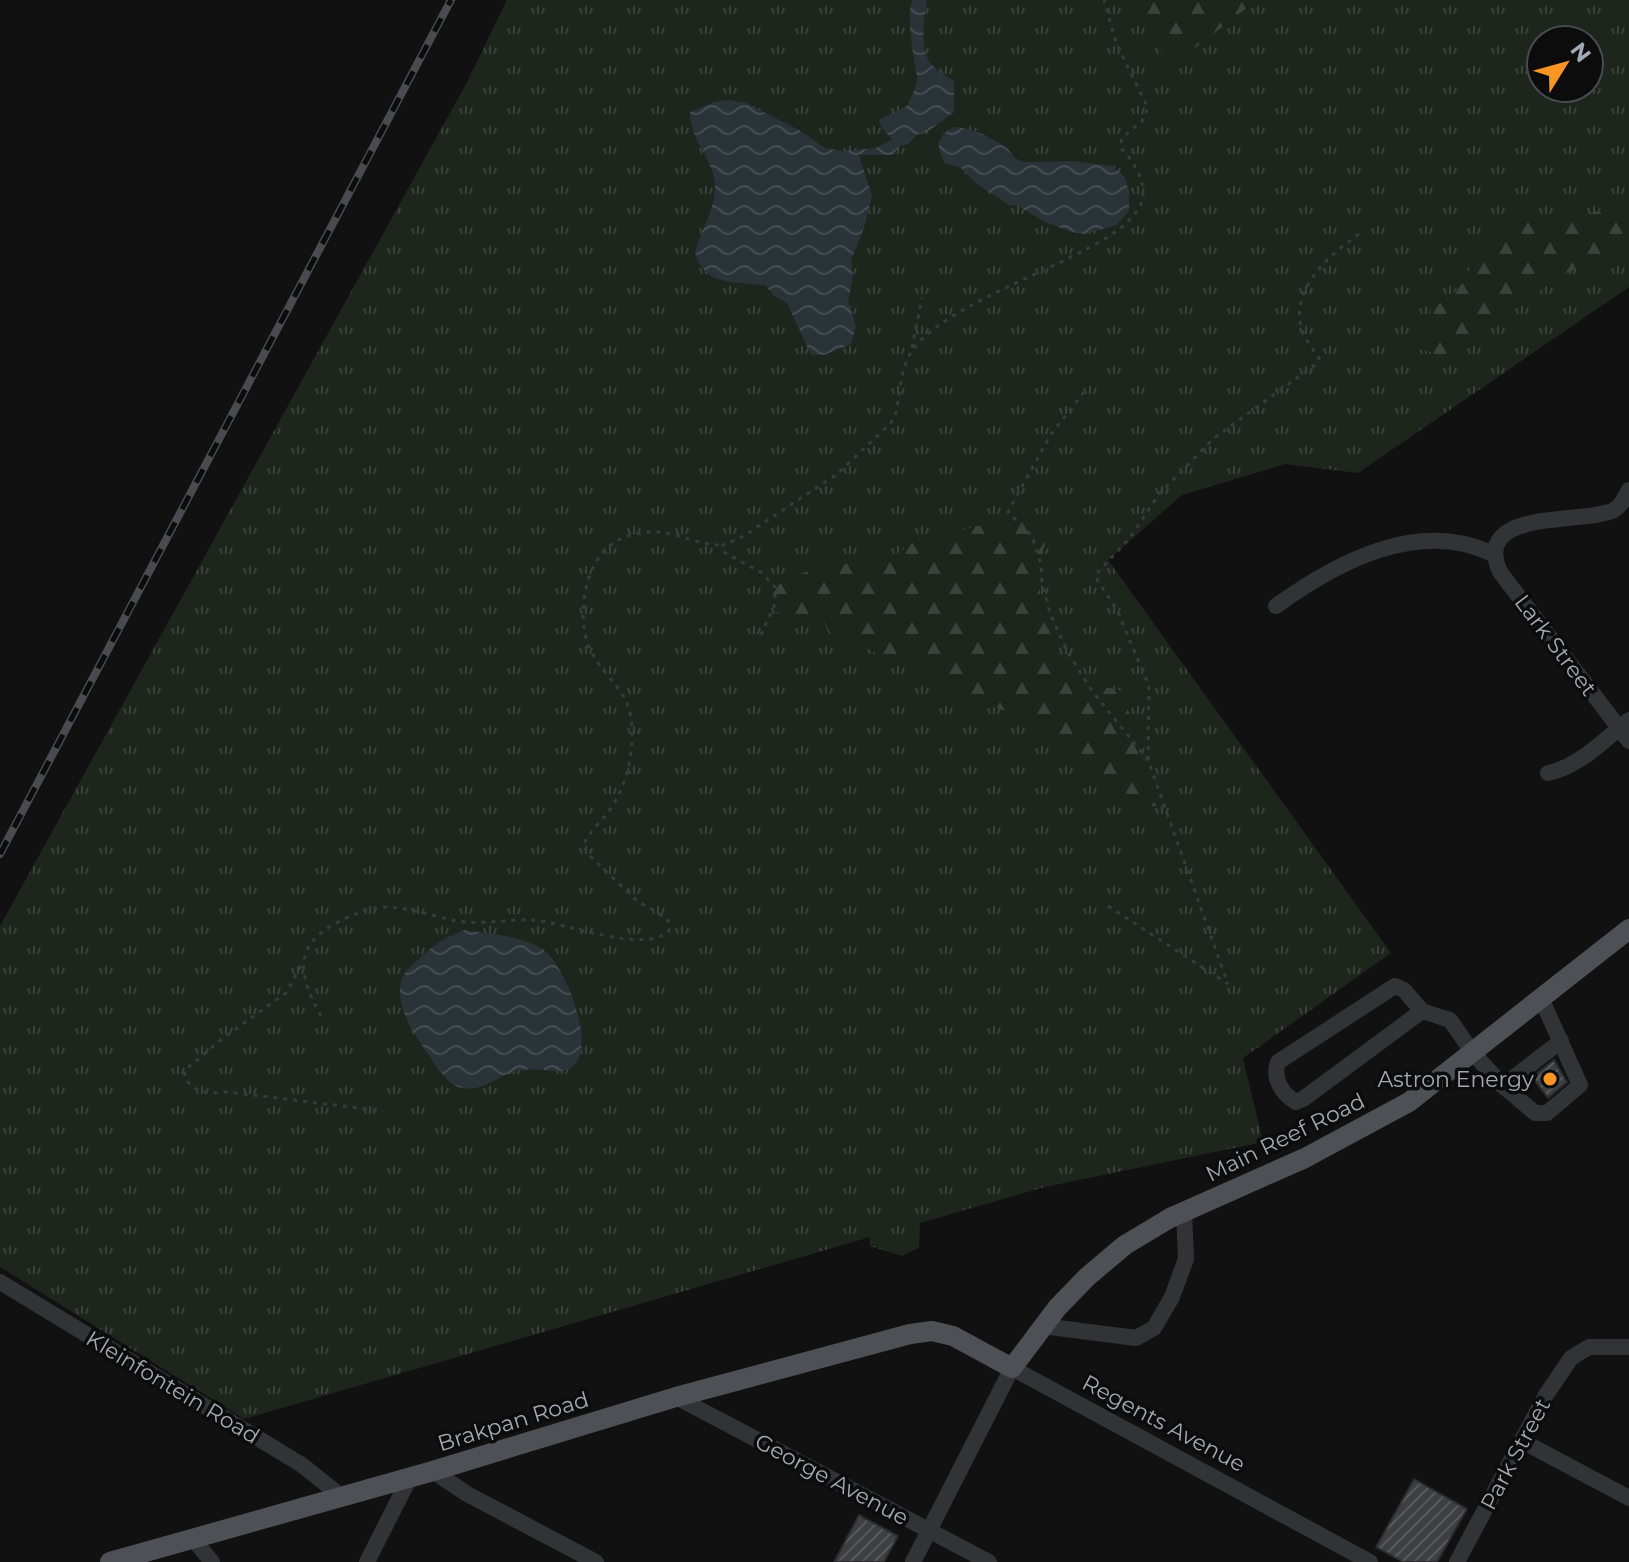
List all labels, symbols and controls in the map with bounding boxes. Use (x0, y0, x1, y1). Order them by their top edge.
north arrow (1525, 24, 1605, 104)
text: N (1564, 37, 1597, 67)
street label: Lark Street (1509, 589, 1603, 701)
place label: Astron Energy (1377, 1066, 1534, 1093)
marker: Astron Energy (1541, 1070, 1559, 1088)
street label: Main Reef Road (1201, 1087, 1369, 1188)
street label: Kleinfontein Road (81, 1325, 264, 1450)
street label: Regents Avenue (1078, 1369, 1250, 1478)
street label: Brakpan Road (434, 1386, 592, 1457)
street label: Park Street (1475, 1394, 1556, 1515)
street label: George Avenue (750, 1428, 913, 1531)

